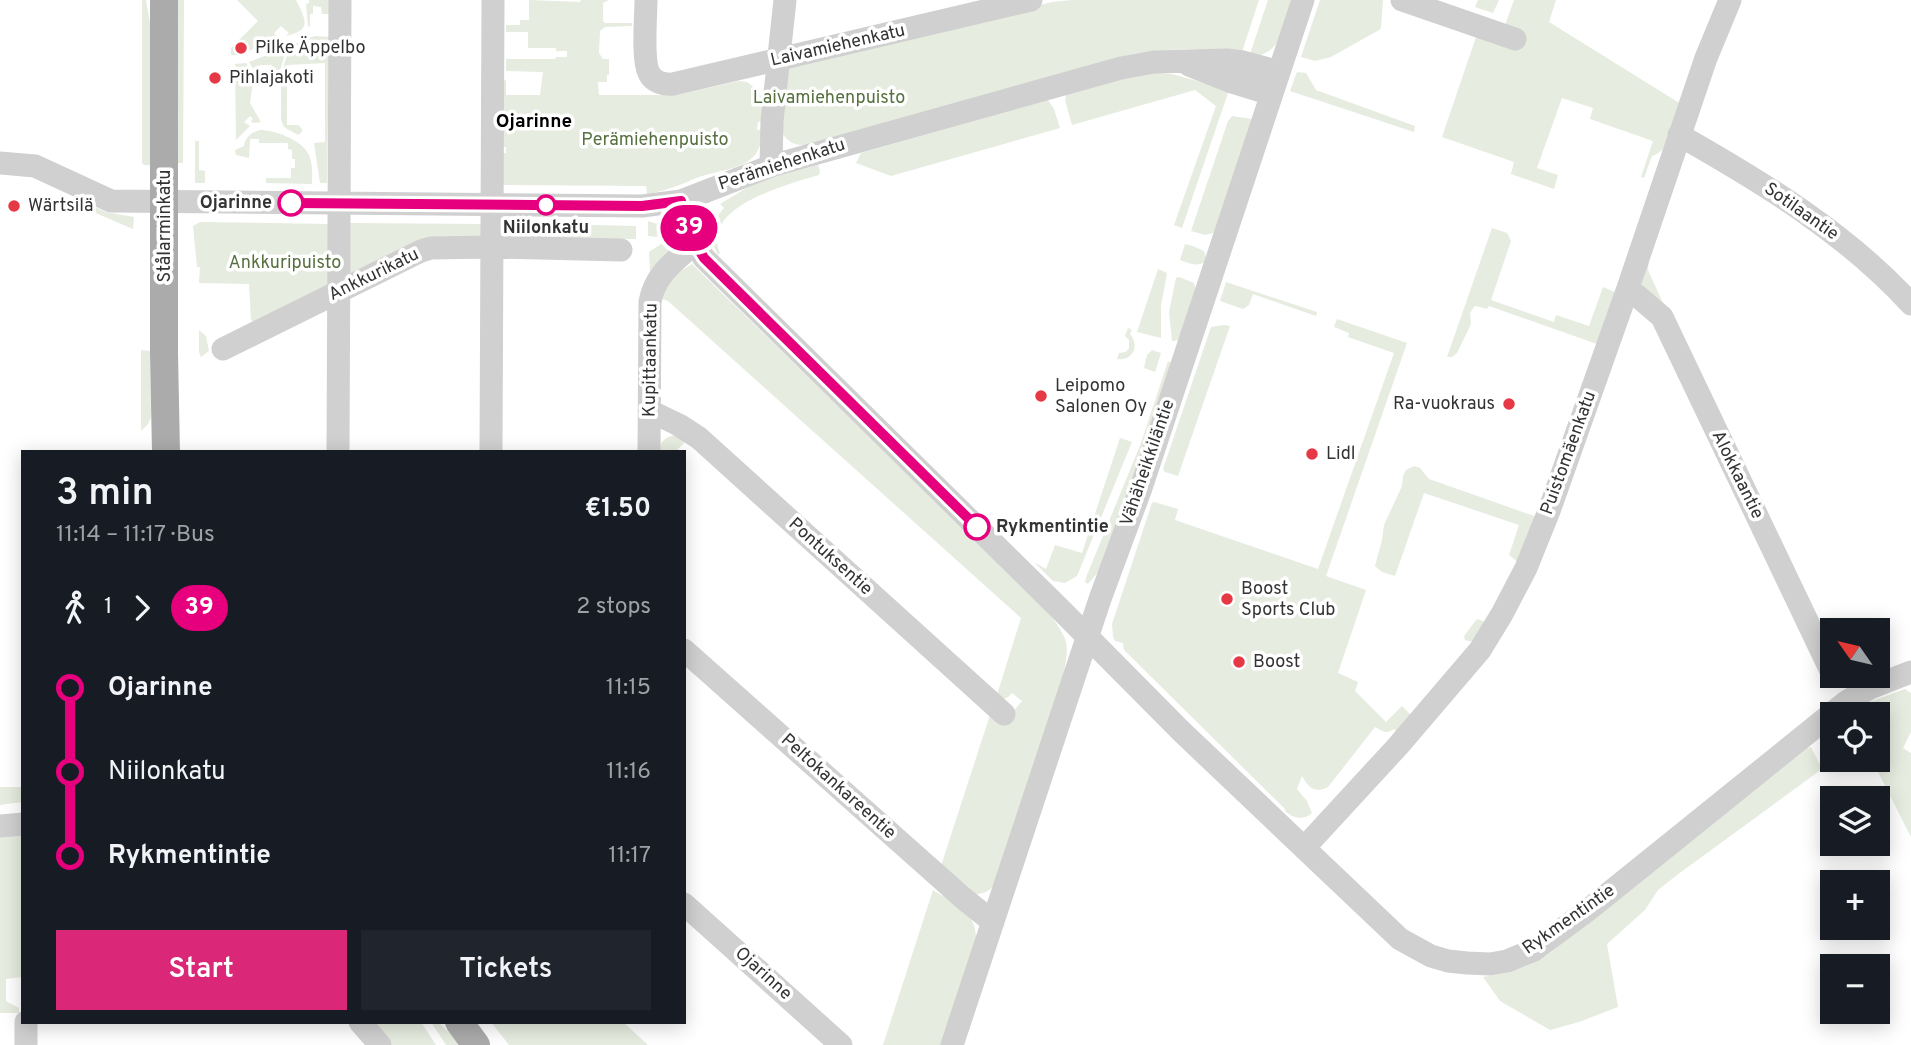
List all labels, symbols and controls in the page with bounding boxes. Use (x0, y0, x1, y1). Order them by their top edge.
street label: Laivamiehenkatu (768, 19, 908, 73)
place label: Pilke Äppelbo (255, 35, 365, 60)
marker: Pilke Äppelbo (233, 40, 249, 56)
place label: Pihlajakoti (229, 67, 314, 90)
marker: Pihlajakoti (207, 70, 223, 86)
park label: Laivamiehenpuisto (753, 87, 905, 110)
district label: Ojarinne (496, 110, 572, 134)
park label: Perämiehenpuisto (581, 129, 729, 152)
street label: Perämiehenkatu (716, 134, 848, 196)
street label: Stålarminkatu (154, 170, 177, 282)
street label: Sotilaantie (1759, 178, 1843, 246)
marker: Ojarinne (278, 190, 304, 216)
place label: Ojarinne (200, 192, 272, 215)
place label: Wärtsilä (28, 195, 93, 218)
marker: Niilonkatu (536, 195, 556, 215)
marker: Wärtsilä (6, 198, 22, 214)
line badge: 39 (658, 205, 720, 251)
text: 39 (674, 213, 704, 243)
place label: Niilonkatu (503, 217, 589, 240)
street label: Ankkurikatu (325, 243, 423, 307)
park label: Ankkuripuisto (229, 252, 341, 275)
street label: Kupittaankatu (639, 303, 663, 417)
place label: Leipomo Salonen Oy (1055, 375, 1147, 419)
marker: Leipomo Salonen Oy (1033, 388, 1049, 404)
street label: Puistomäenkatu (1536, 388, 1602, 518)
place label: Ra-vuokraus (1393, 393, 1495, 416)
street label: Vähäheikkiläntie (1116, 396, 1180, 530)
marker: Ra-vuokraus (1501, 396, 1517, 412)
street label: Alokkaantie (1706, 427, 1768, 523)
place label: Lidl (1326, 443, 1355, 466)
marker: Lidl (1304, 446, 1320, 462)
text: 3 min (56, 470, 154, 519)
text: €1.50 (585, 493, 651, 526)
street label: Pontuksentie (783, 513, 877, 601)
marker: Rykmentintie (964, 514, 990, 540)
place label: Rykmentintie (996, 516, 1109, 539)
text: 11:14 – 11:17 · Bus (56, 521, 215, 550)
place label: Boost Sports Club (1241, 578, 1335, 622)
icon: walk (56, 589, 94, 627)
icon: forward (123, 589, 161, 627)
marker: Boost Sports Club (1219, 591, 1235, 607)
text: 1 (104, 593, 113, 622)
text: 39 (185, 593, 214, 623)
text: 2 stops (576, 593, 651, 622)
north arrow (1820, 618, 1890, 688)
map controls (1820, 618, 1890, 1024)
place label: Boost (1253, 651, 1300, 674)
marker: Boost (1231, 654, 1247, 670)
text: Ojarinne (108, 672, 212, 705)
text: 11:15 (606, 674, 651, 703)
button: locate (1820, 702, 1890, 772)
street label: Peltokankareentie (776, 729, 900, 845)
text: Niilonkatu (108, 756, 226, 789)
text: 11:16 (606, 758, 651, 787)
button: layers (1820, 786, 1890, 856)
text: Rykmentintie (108, 840, 271, 873)
text: 11:17 (608, 842, 651, 871)
button: + (1820, 870, 1890, 940)
street label: Rykmentintie (1518, 880, 1620, 960)
button: Start (56, 930, 347, 1010)
button: Tickets (361, 930, 651, 1010)
street label: Ojarinne (730, 942, 796, 1006)
button: − (1820, 954, 1890, 1024)

